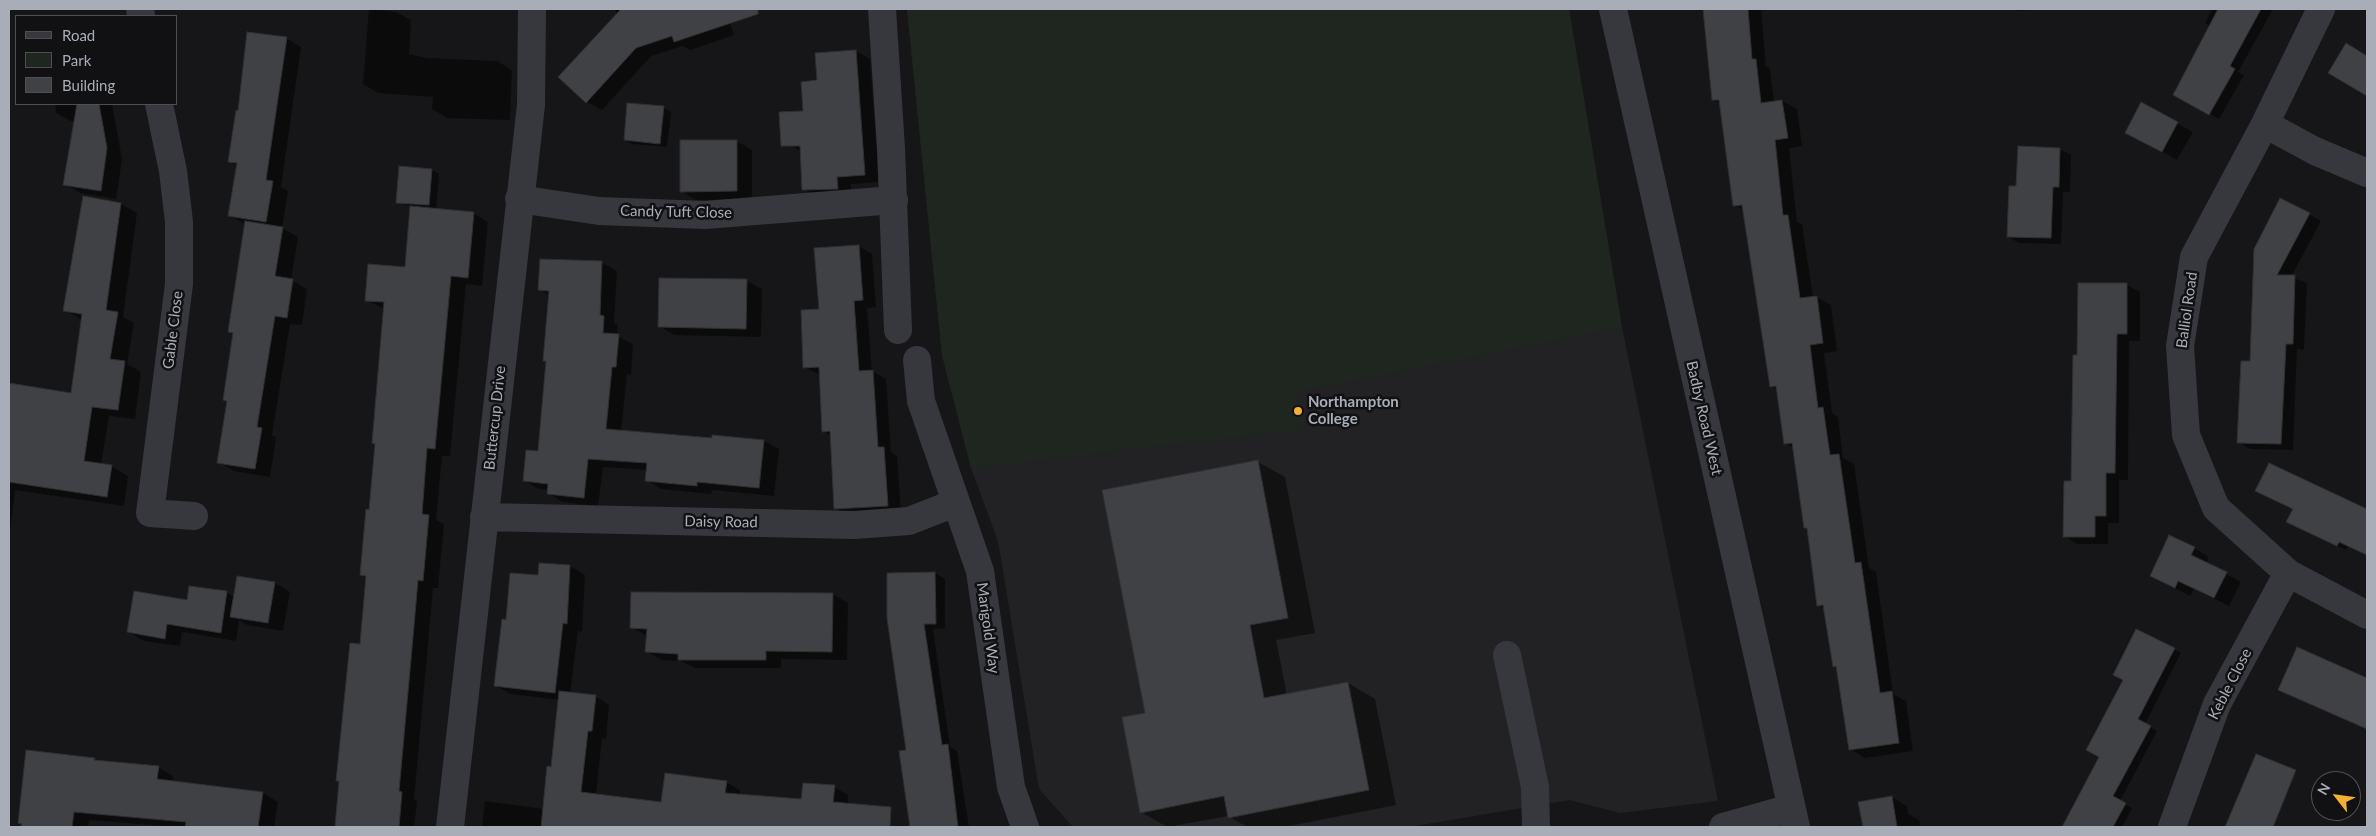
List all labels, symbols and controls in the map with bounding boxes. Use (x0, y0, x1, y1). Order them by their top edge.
legend (15, 15, 178, 105)
text: Road (62, 26, 95, 44)
text: Park (62, 51, 91, 69)
text: Building (62, 76, 115, 94)
street label: Candy Tuft Close (620, 202, 732, 222)
street label: Balliol Road (2173, 271, 2201, 349)
street label: Gable Close (159, 290, 187, 370)
street label: Badby Road West (1682, 359, 1726, 477)
street label: Buttercup Drive (481, 365, 509, 471)
place label: Northampton College (1308, 393, 1399, 428)
marker: Northampton College (1292, 405, 1304, 417)
street label: Daisy Road (684, 512, 758, 532)
street label: Marigold Way (973, 581, 1003, 675)
street label: Keble Close (2204, 645, 2256, 723)
north arrow (2311, 771, 2361, 821)
text: N (2313, 780, 2333, 798)

